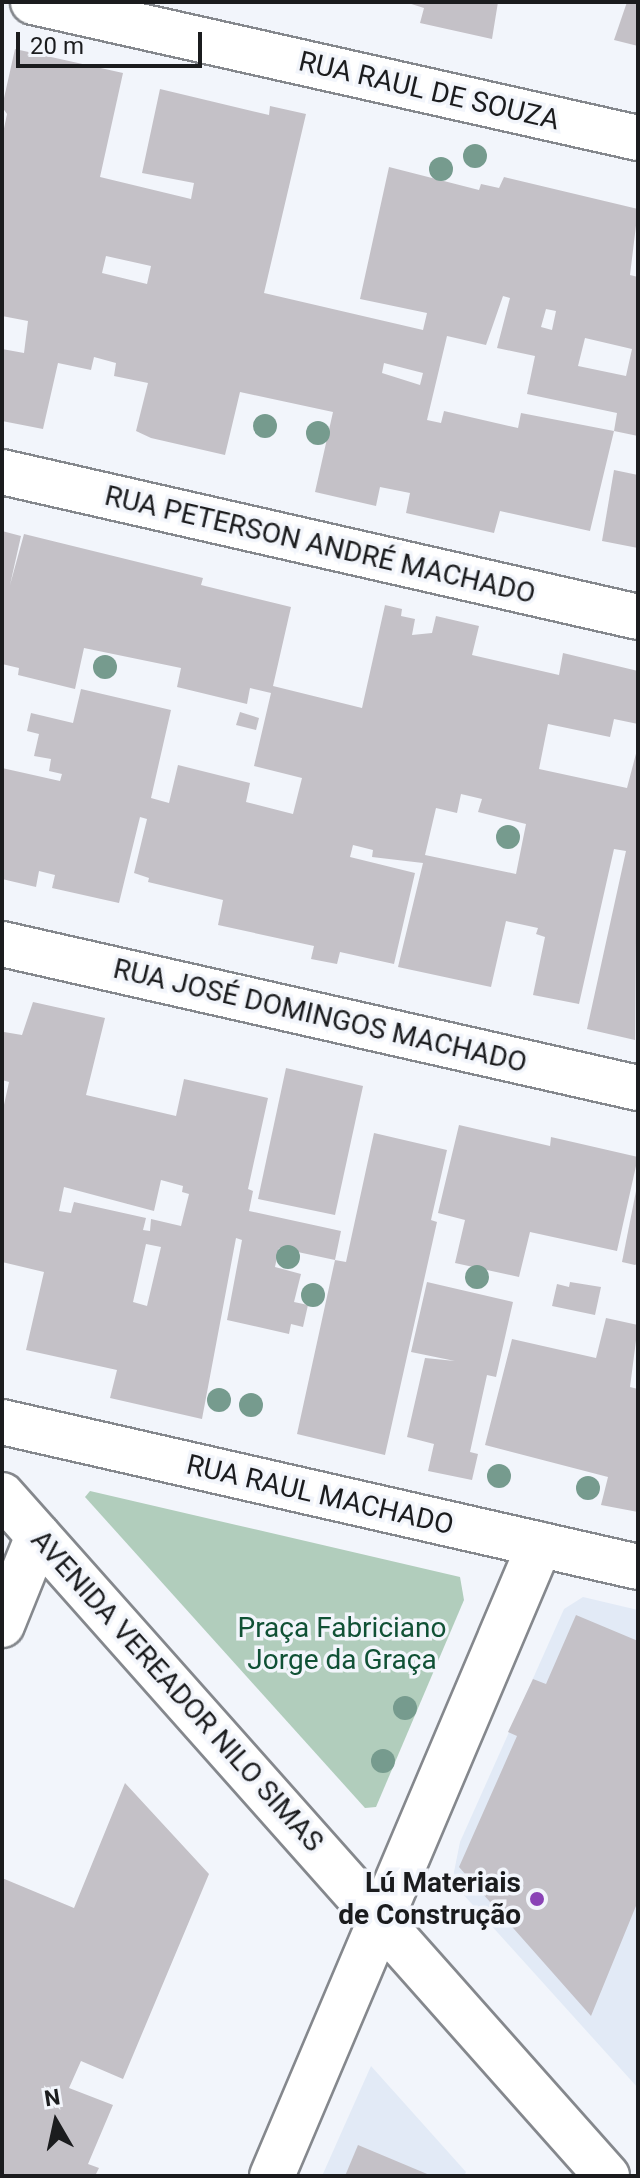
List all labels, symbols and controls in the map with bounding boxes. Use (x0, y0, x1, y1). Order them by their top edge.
scale bar (20, 16, 206, 66)
text: 20 m (30, 32, 84, 60)
street label: RUA RAUL DE SOUZA (295, 45, 563, 137)
street label: RUA PETERSON ANDRÉ MACHADO (101, 479, 539, 611)
street label: RUA JOSÉ DOMINGOS MACHADO (110, 952, 530, 1080)
street label: RUA RAUL MACHADO (183, 1448, 457, 1542)
street label: AVENIDA VEREADOR NILO SIMAS (24, 1524, 330, 1858)
park label: Praça Fabriciano Jorge da Graça (237, 1611, 447, 1677)
place label: Lú Materiais de Construção (338, 1866, 521, 1932)
marker: Lú Materiais de Construção (528, 1890, 546, 1908)
north arrow (16, 2082, 96, 2162)
text: N (43, 2084, 62, 2111)

